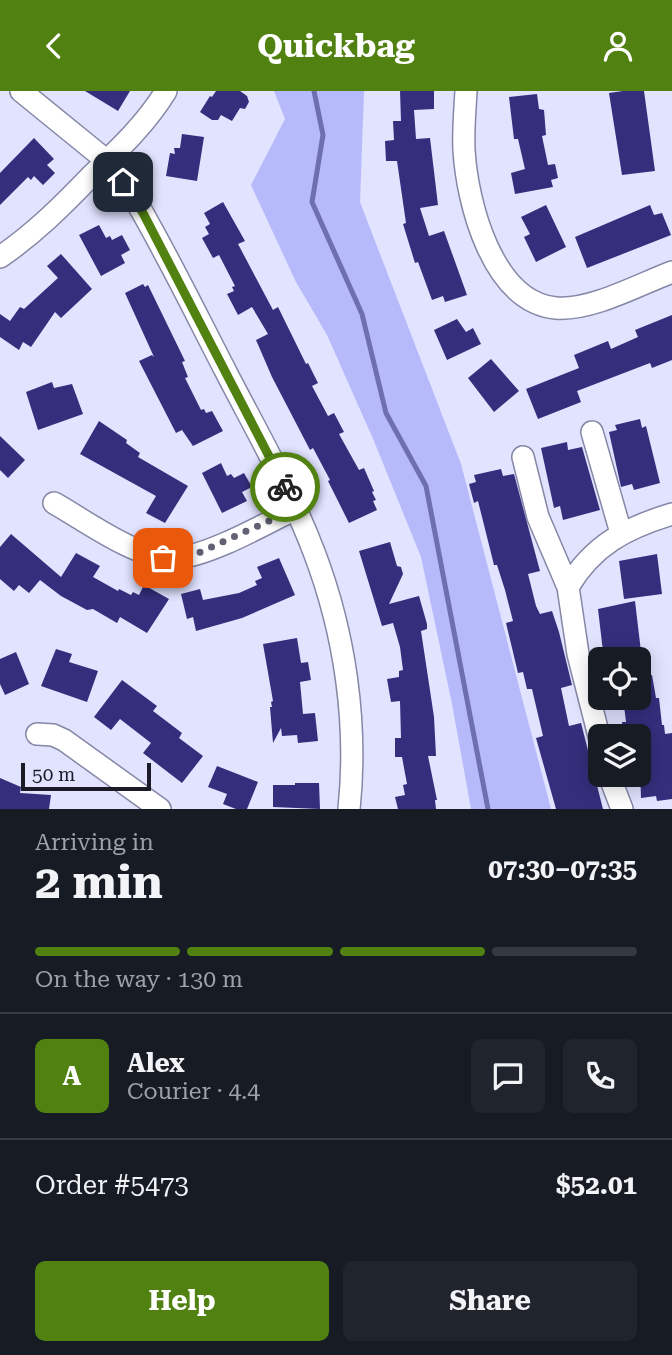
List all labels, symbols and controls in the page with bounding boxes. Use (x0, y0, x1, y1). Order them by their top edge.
icon: back (35, 27, 73, 65)
text: Quickbag (257, 27, 415, 65)
icon: person (599, 27, 637, 65)
pin (93, 152, 153, 212)
icon: home (104, 163, 142, 201)
courier (250, 452, 320, 522)
icon: bike (266, 468, 304, 506)
pin (133, 528, 193, 588)
icon: bag (144, 539, 182, 577)
map controls (588, 647, 651, 787)
button: locate (588, 647, 651, 710)
button: layers (588, 724, 651, 787)
scale bar (21, 760, 150, 792)
text: 50 m (32, 763, 75, 786)
text: Arriving in (35, 829, 154, 856)
text: 07:30–07:35 (488, 854, 637, 884)
text: 2 min (35, 855, 163, 909)
text: On the way · 130 m (35, 966, 243, 993)
button: chat (471, 1039, 545, 1113)
button: phone (563, 1039, 637, 1113)
text: Alex (127, 1048, 185, 1078)
text: A (63, 1061, 81, 1091)
text: Courier · 4.4 (127, 1078, 260, 1105)
text: Order #5473 (35, 1170, 189, 1200)
text: $52.01 (556, 1170, 637, 1200)
button: Help (35, 1261, 329, 1341)
button: Share (343, 1261, 637, 1341)

